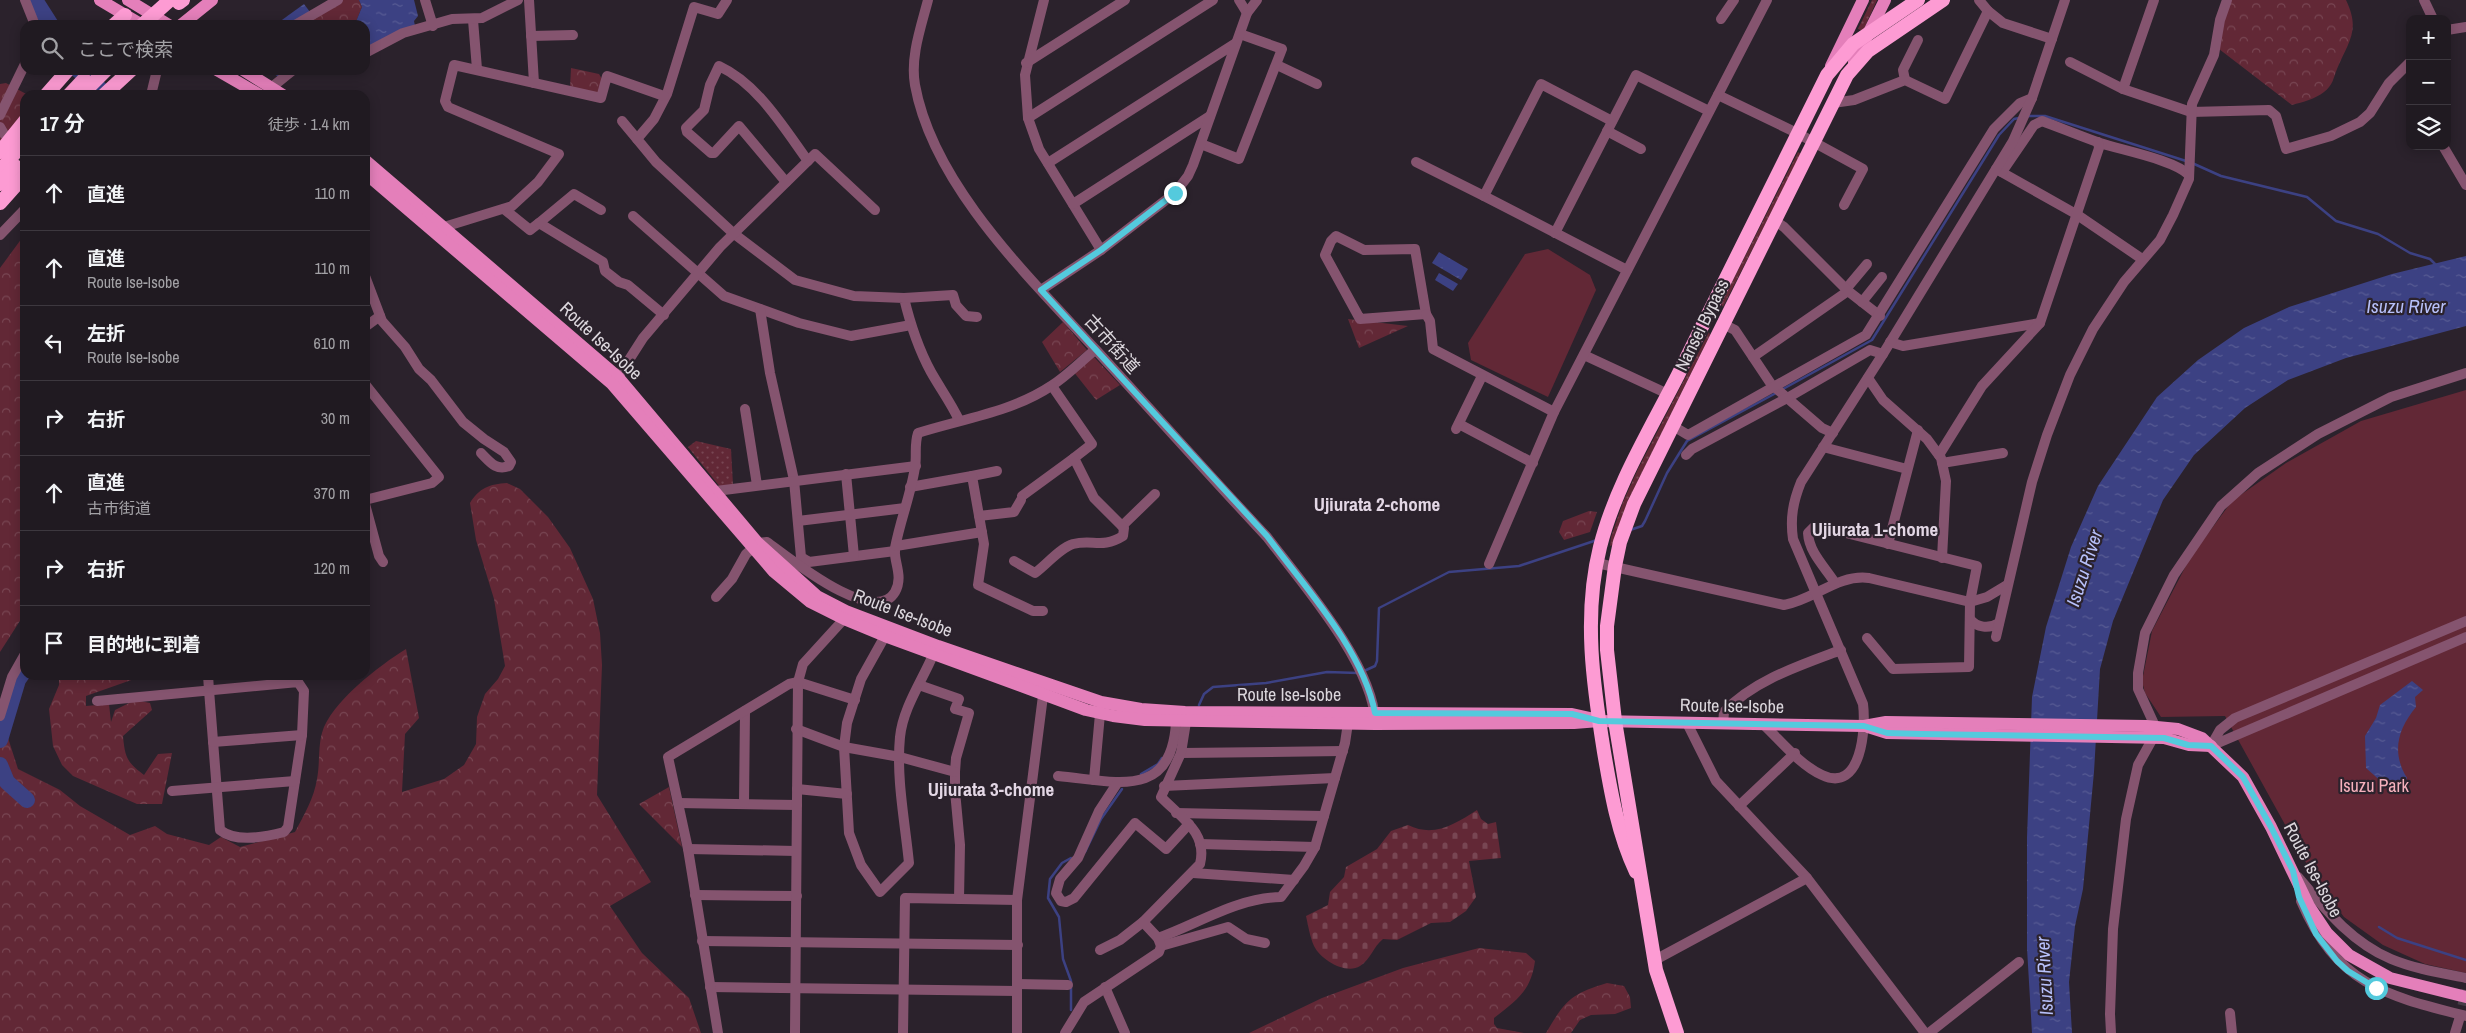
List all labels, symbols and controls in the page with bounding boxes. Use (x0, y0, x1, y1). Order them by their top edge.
map controls (2406, 15, 2451, 150)
button: + (2406, 15, 2451, 60)
search box (20, 20, 370, 75)
icon: search (38, 34, 66, 62)
text: ここで検索 (78, 36, 173, 62)
button: − (2406, 60, 2451, 105)
button: layers (2406, 105, 2451, 150)
text: 17 分 (40, 109, 85, 138)
text: 徒歩 · 1.4 km (268, 113, 350, 135)
icon: ahead (40, 179, 68, 207)
text: 直進 (87, 181, 125, 207)
text: 110 m (314, 182, 350, 204)
route end (1164, 182, 1187, 205)
text: 直進 (87, 245, 125, 271)
icon: ahead (40, 254, 68, 282)
text: 110 m (314, 257, 350, 279)
text: Route Ise-Isobe (87, 271, 180, 293)
street label: Nansei Bypass (1669, 275, 1735, 375)
water label: Isuzu River (2367, 293, 2446, 319)
street label: Route Ise-Isobe (555, 296, 648, 385)
street label: 古市街道 (1079, 309, 1146, 379)
text: 左折 (87, 320, 125, 346)
icon: left (40, 329, 68, 357)
text: 610 m (314, 332, 350, 354)
text: Route Ise-Isobe (87, 346, 180, 368)
icon: right (40, 404, 68, 432)
text: 右折 (87, 406, 125, 432)
text: 30 m (321, 407, 350, 429)
text: 直進 (87, 469, 125, 495)
icon: ahead (40, 479, 68, 507)
text: 370 m (314, 482, 350, 504)
district label: Ujiurata 2-chome (1314, 491, 1441, 517)
text: 古市街道 (87, 497, 151, 519)
district label: Ujiurata 1-chome (1812, 516, 1939, 542)
water label: Isuzu River (2059, 526, 2109, 609)
icon: right (40, 554, 68, 582)
text: 右折 (87, 556, 125, 582)
text: 120 m (314, 557, 350, 579)
street label: Route Ise-Isobe (850, 582, 956, 643)
icon: arrive (40, 629, 68, 657)
text: 目的地に到着 (87, 631, 201, 657)
street label: Route Ise-Isobe (1237, 682, 1341, 707)
street label: Route Ise-Isobe (1680, 692, 1784, 719)
park label: Isuzu Park (2339, 773, 2409, 798)
district label: Ujiurata 3-chome (928, 776, 1055, 802)
street label: Route Ise-Isobe (2278, 818, 2349, 922)
water label: Isuzu River (2029, 935, 2059, 1016)
route start (2365, 977, 2388, 1000)

